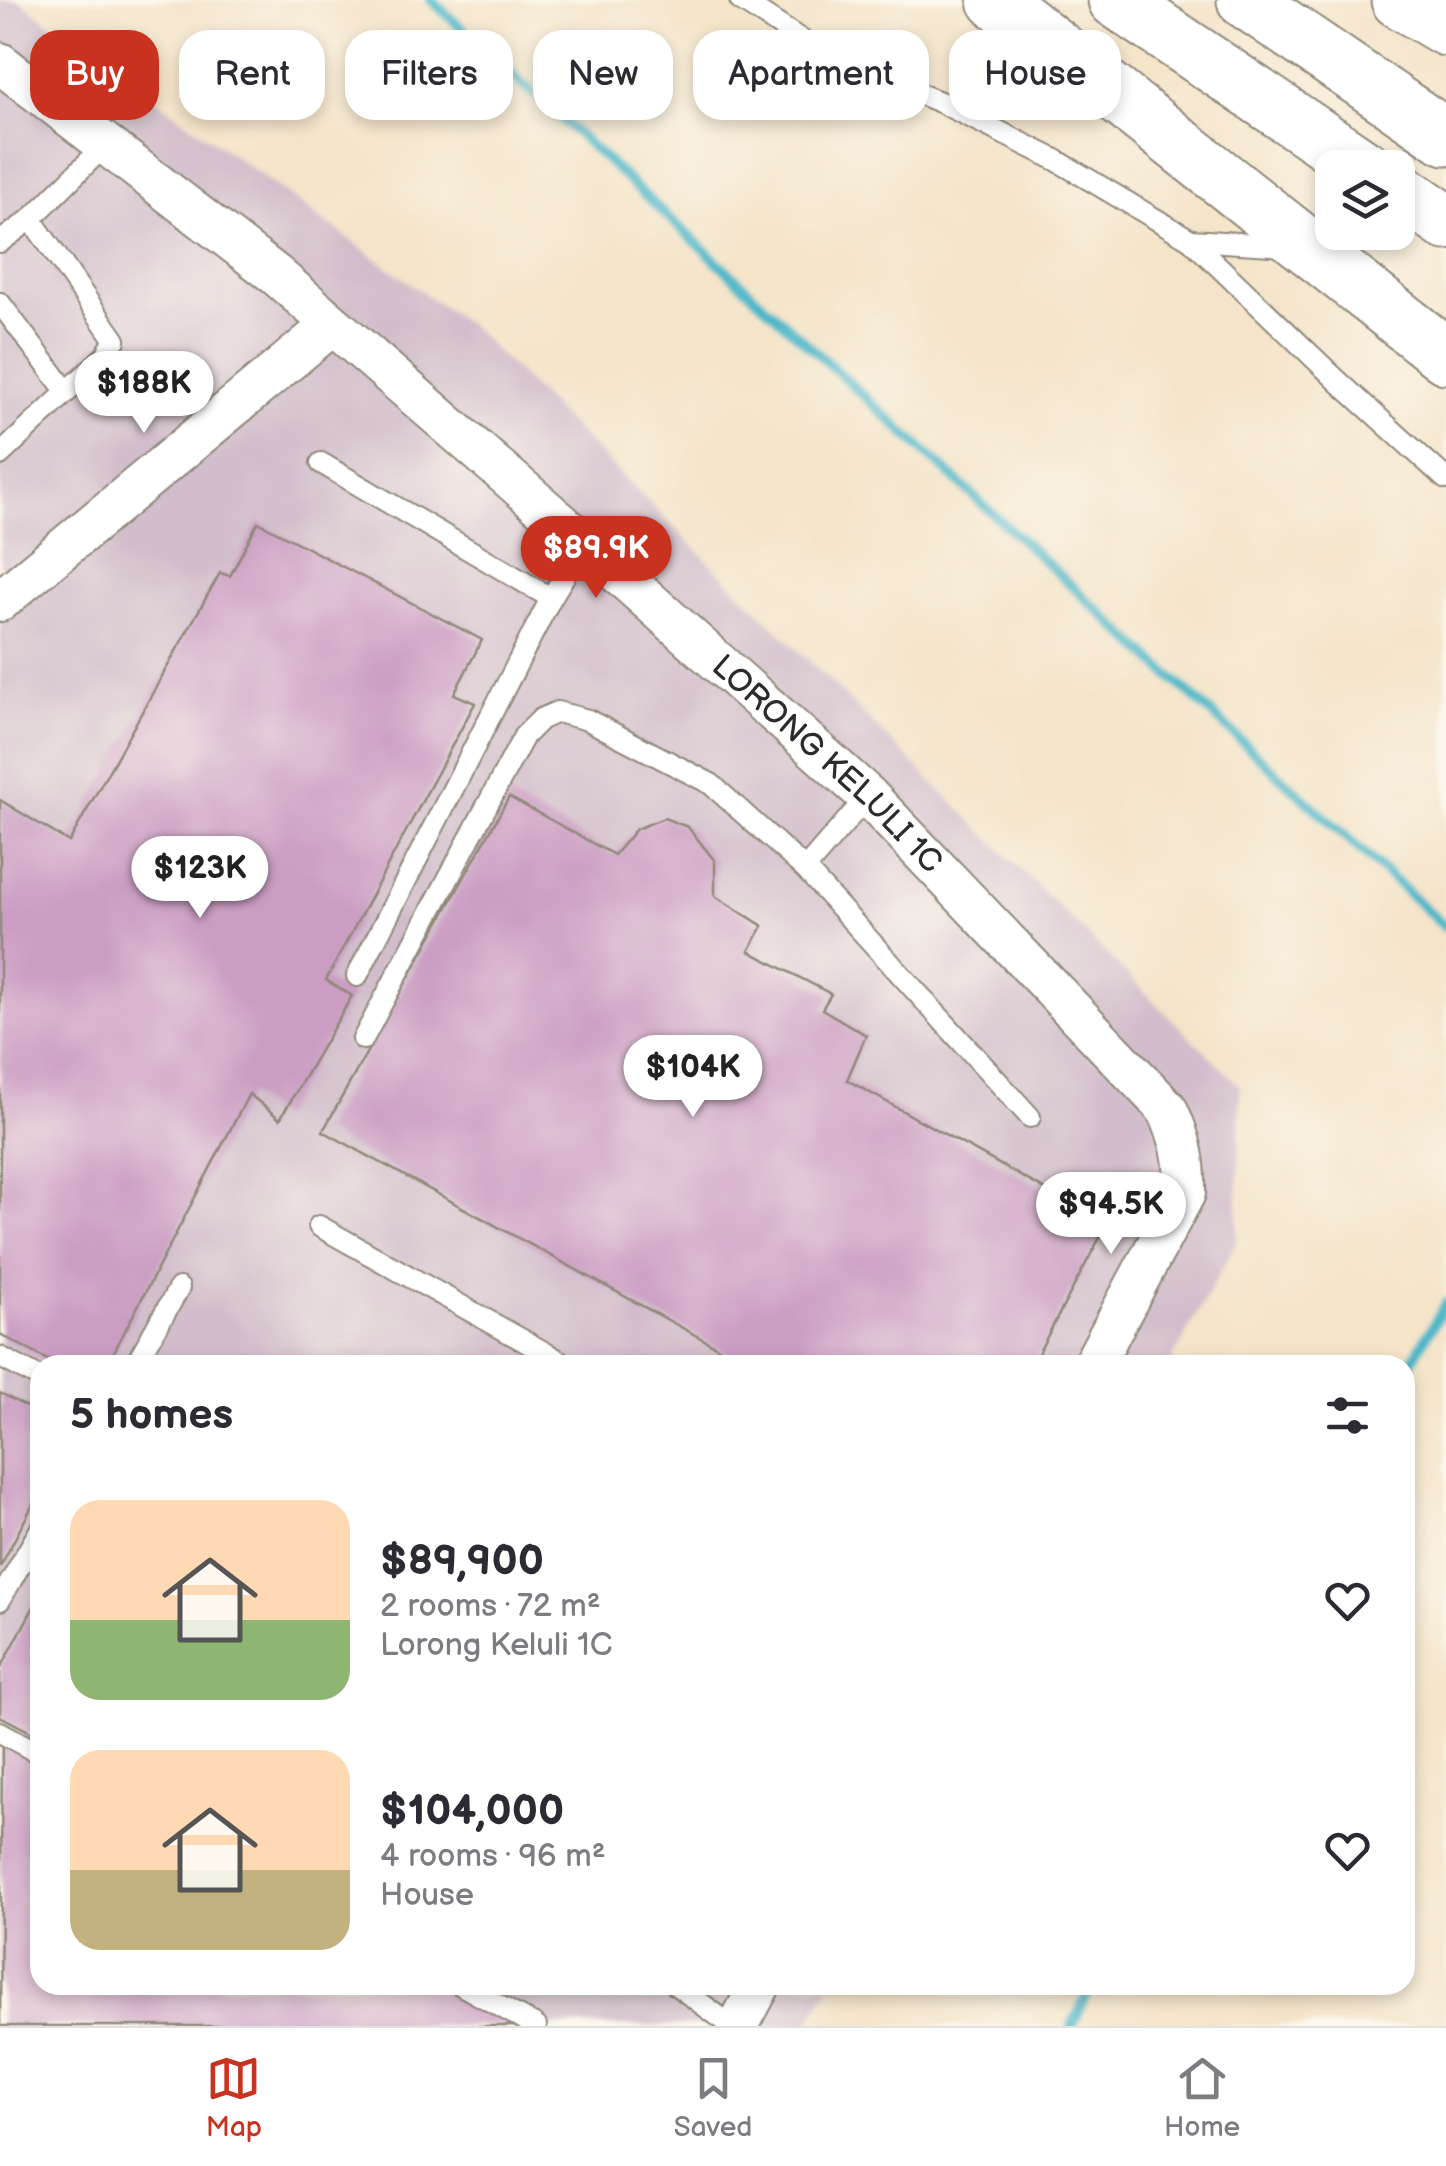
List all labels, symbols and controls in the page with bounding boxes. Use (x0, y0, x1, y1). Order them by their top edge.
chip: Buy (30, 30, 159, 120)
chip: Rent (179, 30, 325, 120)
chip: Filters (345, 30, 513, 120)
chip: New (533, 30, 673, 120)
chip: Apartment (693, 30, 929, 120)
chip: House (949, 30, 1121, 120)
map controls (1315, 150, 1415, 250)
button: layers (1315, 150, 1415, 250)
pin: $188K (74, 351, 214, 436)
text: $188K (97, 364, 191, 403)
pin: $89.9K (515, 516, 677, 601)
text: $89.9K (543, 529, 649, 568)
street label: LORONG KELULI 1C (704, 647, 951, 881)
pin: $123K (130, 836, 270, 921)
text: $123K (153, 849, 247, 888)
pin: $104K (623, 1035, 763, 1120)
text: $104K (645, 1048, 741, 1087)
pin: $94.5K (1030, 1172, 1192, 1257)
text: $94.5K (1058, 1185, 1164, 1224)
icon: filters (1320, 1388, 1375, 1443)
text: 5 homes (70, 1390, 233, 1441)
text: $89,900 (380, 1536, 544, 1587)
icon: home (150, 1540, 270, 1660)
icon: heart (1320, 1573, 1375, 1628)
text: 2 rooms · 72 m² (380, 1587, 601, 1626)
text: Lorong Keluli 1C (380, 1626, 612, 1665)
text: $104,000 (380, 1786, 564, 1837)
icon: home (150, 1790, 270, 1910)
icon: heart (1320, 1823, 1375, 1878)
text: 4 rooms · 96 m² (380, 1837, 606, 1876)
text: House (380, 1876, 474, 1915)
tab: Map (206, 2051, 262, 2144)
tab: Saved (674, 2051, 752, 2144)
tab: Home (1164, 2051, 1240, 2144)

